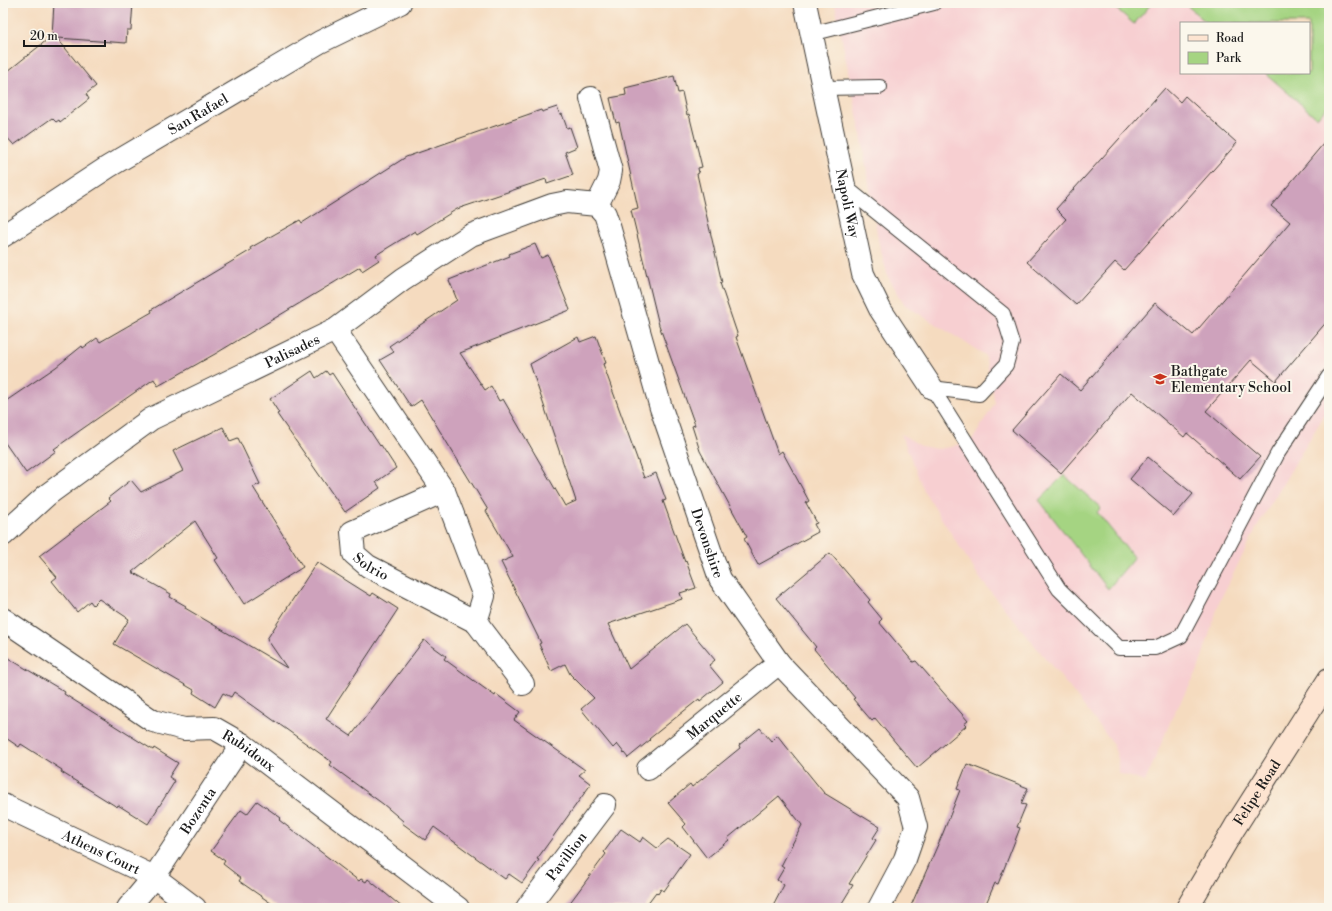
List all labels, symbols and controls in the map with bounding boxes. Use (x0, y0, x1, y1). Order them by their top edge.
scale bar (24, 22, 105, 48)
legend (1180, 22, 1310, 74)
text: 20 m (30, 29, 58, 44)
text: Road (1216, 31, 1244, 46)
text: Park (1216, 51, 1242, 66)
street label: San Rafael (165, 90, 232, 140)
street label: Napoli Way (831, 167, 863, 240)
street label: Palisades (262, 331, 323, 373)
place label: Bathgate Elementary School (1170, 363, 1291, 397)
school or university icon: Bathgate Elementary School (1152, 371, 1168, 387)
street label: Devonshire (686, 506, 727, 581)
street label: Solrio (349, 549, 392, 585)
street label: Marquette (683, 689, 746, 744)
street label: Rubidoux (219, 727, 279, 777)
street label: Felipe Road (1230, 757, 1285, 829)
street label: Bozenta (176, 784, 221, 839)
street label: Athens Court (58, 826, 143, 879)
street label: Pavillion (543, 828, 592, 885)

